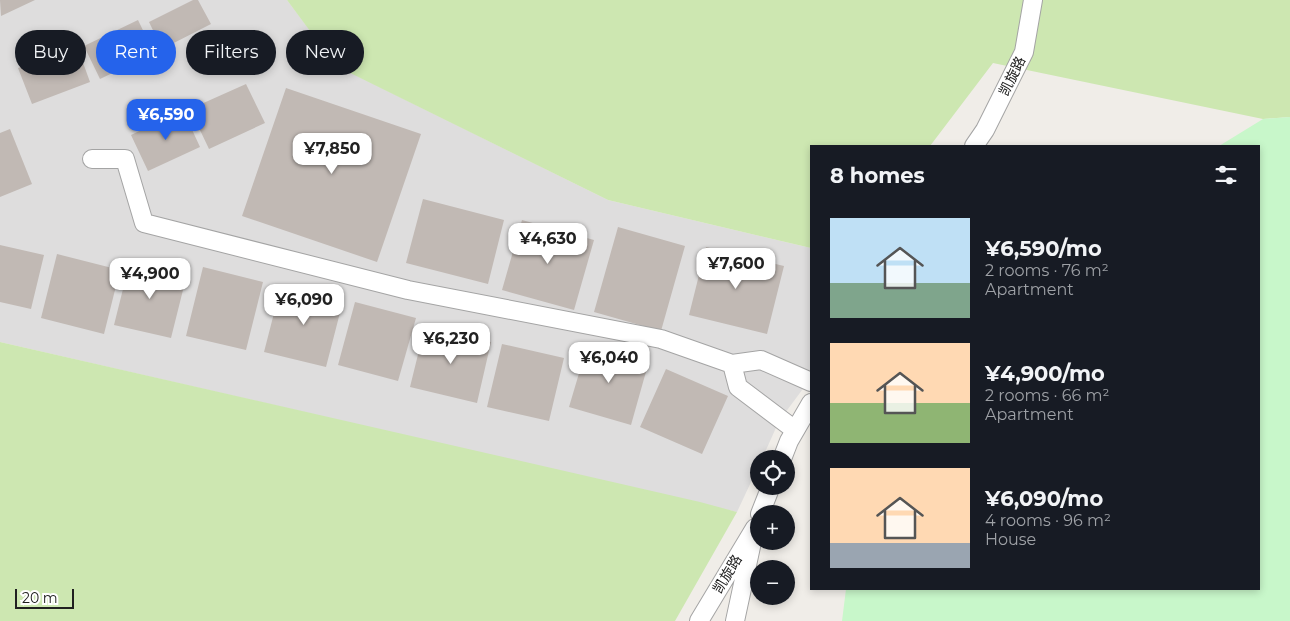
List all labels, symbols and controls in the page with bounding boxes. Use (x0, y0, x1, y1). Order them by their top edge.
chip: Buy (15, 30, 86, 75)
chip: Rent (96, 30, 176, 75)
chip: Filters (186, 30, 276, 75)
chip: New (286, 30, 364, 75)
street label: 凯旋路 (995, 53, 1029, 99)
pin: ¥6,590 (125, 98, 207, 141)
text: ¥6,590 (138, 105, 194, 124)
pin: ¥7,850 (291, 132, 373, 175)
text: ¥7,850 (304, 139, 360, 158)
icon: filters (1212, 161, 1240, 189)
text: 8 homes (830, 163, 925, 188)
pin: ¥4,630 (507, 222, 589, 265)
text: ¥4,630 (519, 229, 577, 248)
text: ¥6,590/mo (985, 236, 1102, 261)
icon: home (870, 238, 930, 298)
pin: ¥7,600 (695, 248, 777, 290)
text: ¥7,600 (707, 254, 765, 273)
pin: ¥4,900 (109, 258, 191, 300)
text: 2 rooms · 76 m² (985, 261, 1109, 280)
text: ¥4,900 (120, 264, 180, 283)
text: Apartment (985, 280, 1074, 299)
pin: ¥6,090 (263, 284, 345, 326)
text: ¥6,090 (275, 290, 333, 309)
pin: ¥6,230 (410, 322, 492, 365)
text: ¥6,230 (423, 329, 479, 348)
pin: ¥6,040 (568, 342, 650, 384)
text: ¥6,040 (580, 348, 638, 367)
text: ¥4,900/mo (985, 361, 1105, 386)
icon: home (870, 363, 930, 423)
text: 2 rooms · 66 m² (985, 386, 1109, 405)
text: Apartment (985, 405, 1074, 424)
map controls (750, 450, 795, 605)
button: locate (750, 450, 795, 495)
text: ¥6,090/mo (985, 486, 1103, 511)
icon: home (870, 488, 930, 548)
button: + (750, 505, 795, 550)
text: 4 rooms · 96 m² (985, 511, 1111, 530)
text: House (985, 530, 1036, 549)
street label: 凯旋路 (708, 551, 746, 597)
button: − (750, 560, 795, 605)
scale bar (15, 586, 74, 609)
text: 20 m (22, 589, 58, 607)

